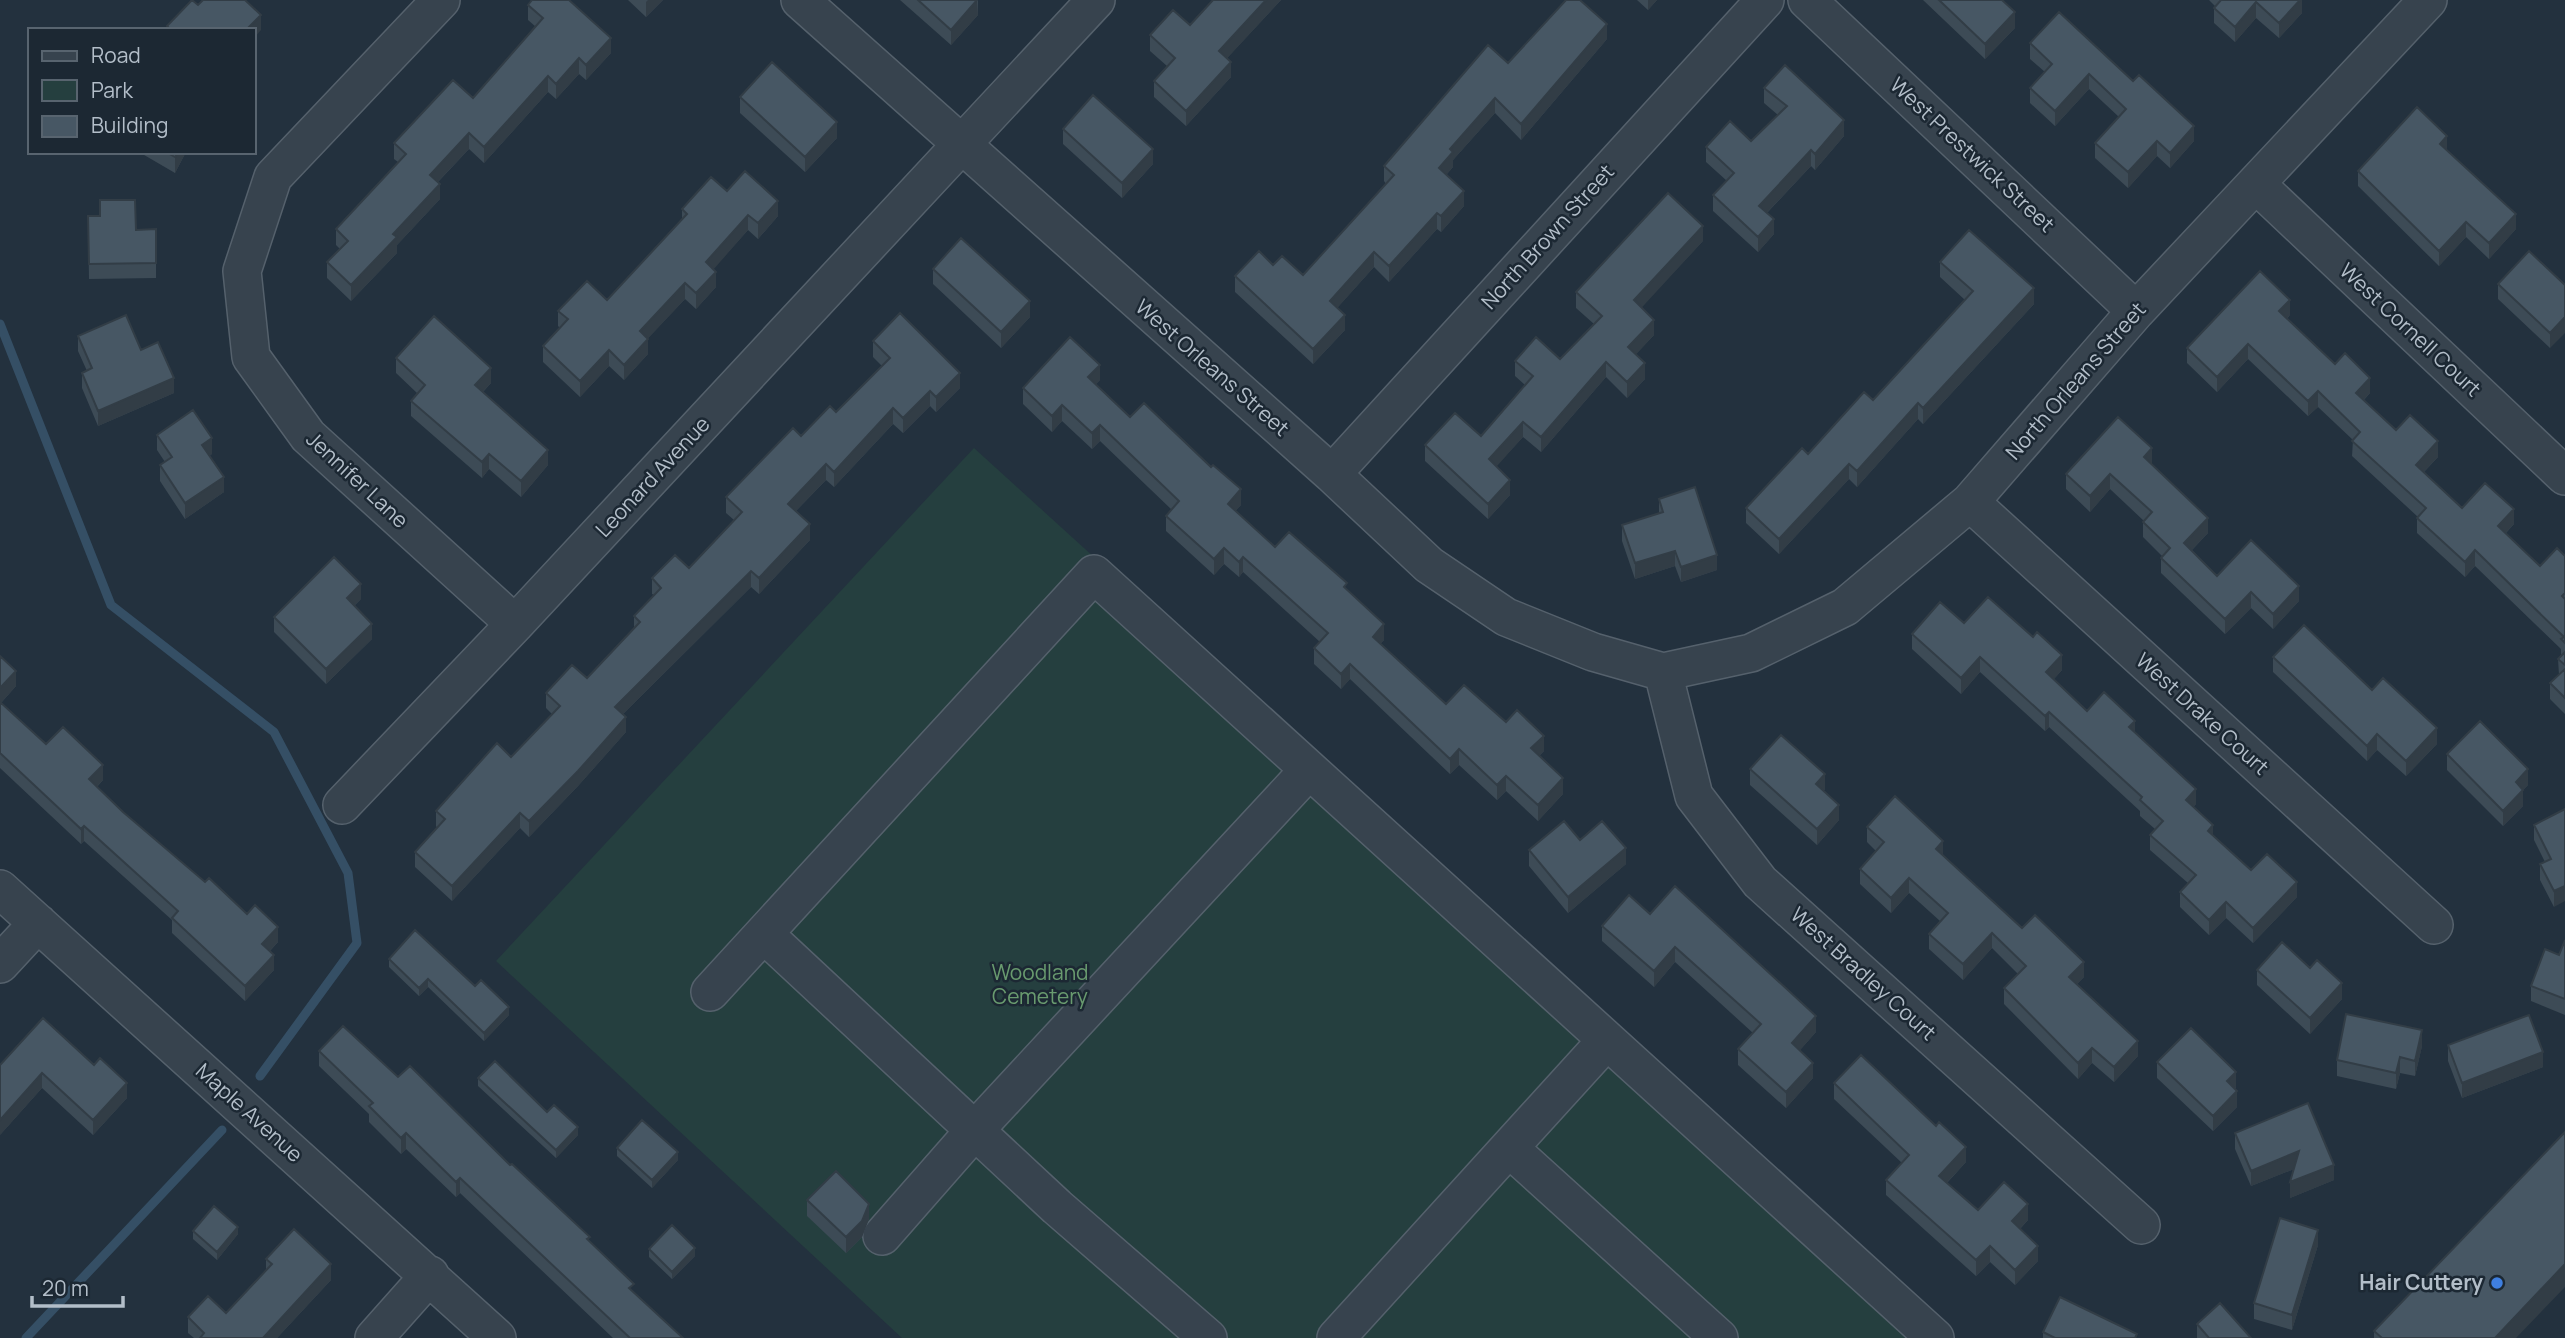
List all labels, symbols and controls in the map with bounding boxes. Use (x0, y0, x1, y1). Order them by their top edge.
legend (28, 28, 256, 154)
text: Road (91, 41, 141, 69)
street label: West Prestwick Street (1885, 71, 2061, 238)
text: Park (91, 76, 133, 104)
text: Building (91, 111, 168, 139)
street label: North Brown Street (1475, 158, 1620, 315)
street label: West Cornell Court (2334, 256, 2487, 402)
street label: West Orleans Street (1130, 293, 1295, 442)
street label: North Orleans Street (1999, 296, 2151, 465)
street label: Leonard Avenue (589, 410, 716, 543)
street label: Jennifer Lane (301, 425, 415, 534)
street label: West Drake Court (2130, 646, 2275, 780)
street label: West Bradley Court (1785, 900, 1942, 1046)
park label: Woodland Cemetery (991, 958, 1089, 1010)
street label: Maple Avenue (190, 1057, 309, 1168)
scale bar (32, 1264, 122, 1308)
place label: Hair Cuttery (2359, 1268, 2483, 1296)
text: 20 m (42, 1274, 89, 1302)
marker: Hair Cuttery (2489, 1275, 2505, 1291)

